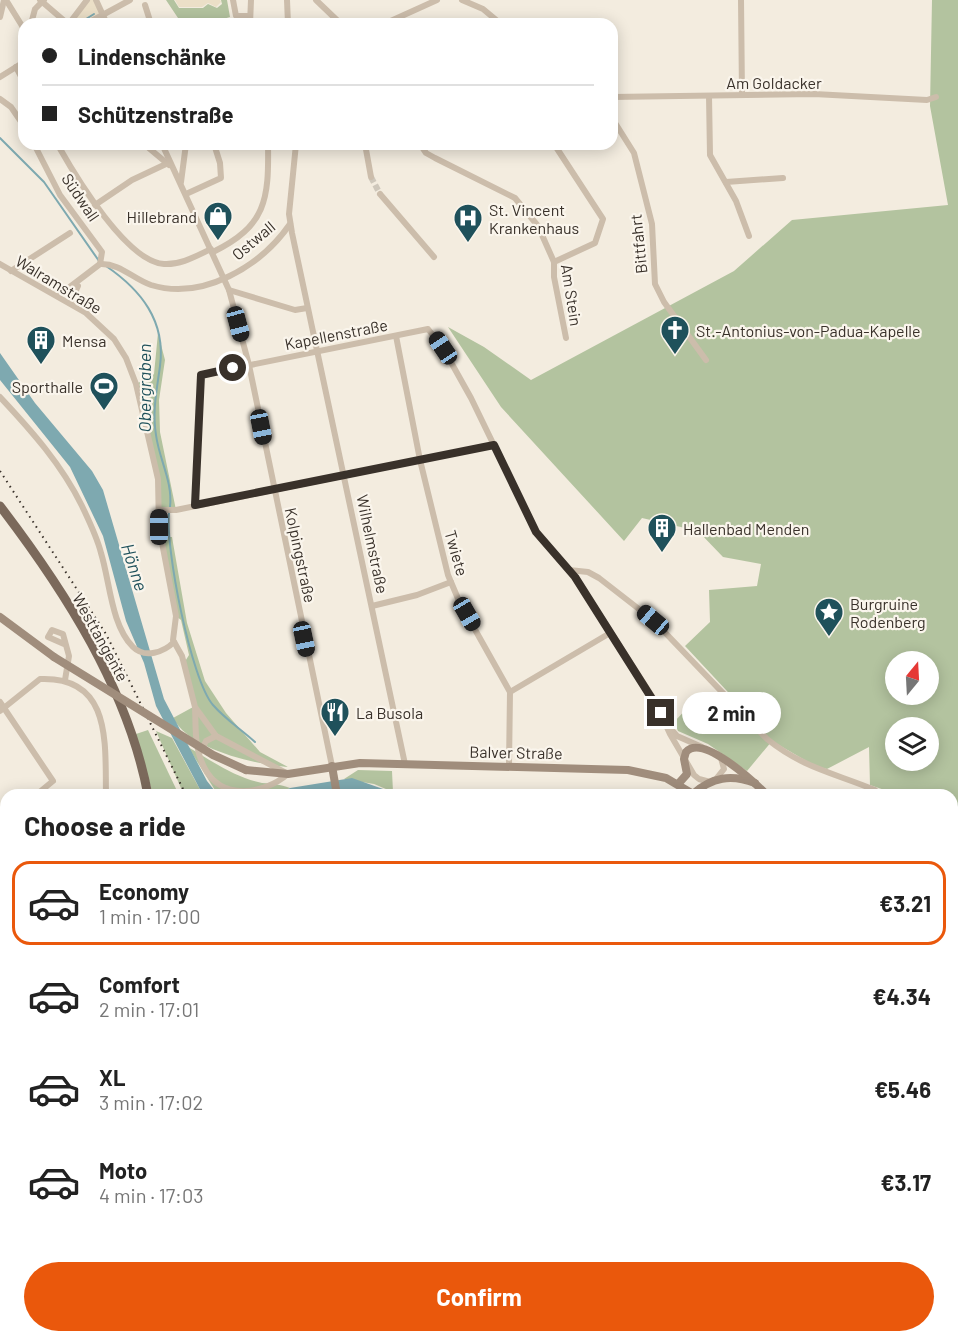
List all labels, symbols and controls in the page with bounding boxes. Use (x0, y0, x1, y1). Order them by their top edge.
text: Lindenschänke (78, 43, 226, 69)
street label: Am Goldacker (726, 73, 822, 92)
text: Schützenstraße (78, 101, 233, 127)
street label: Südwall (58, 169, 104, 225)
shop icon: Hillebrand (202, 200, 234, 242)
place label: St. Vincent Krankenhaus (489, 200, 579, 237)
hospital icon: St. Vincent Krankenhaus (452, 202, 484, 244)
place label: Hillebrand (127, 207, 197, 226)
street label: Bittfahrt (625, 213, 651, 275)
street label: Ostwall (228, 217, 278, 263)
street label: Walramstraße (12, 251, 106, 317)
street label: Am Stein (558, 263, 586, 327)
car (225, 304, 251, 344)
church icon: St.-Antonius-von-Padua-Kapelle (659, 314, 691, 356)
street label: Kapellenstraße (283, 315, 389, 353)
place label: St.-Antonius-von-Padua-Kapelle (696, 321, 921, 340)
building icon: Mensa (25, 324, 57, 366)
car (425, 328, 461, 368)
place label: Mensa (62, 331, 106, 350)
water label: Obergraben (133, 344, 155, 432)
route start (219, 354, 246, 381)
sports icon: Sporthalle (88, 370, 120, 412)
place label: Sporthalle (12, 377, 83, 396)
car (249, 408, 273, 446)
street label: Wilhelmstraße (353, 493, 393, 595)
street label: Kolpingstraße (282, 506, 320, 604)
car (150, 509, 168, 545)
building icon: Hallenbad Menden (646, 512, 678, 554)
place label: Hallenbad Menden (683, 519, 809, 538)
street label: Twiete (441, 528, 473, 578)
water label: Hönne (117, 540, 153, 594)
street label: Westtangente (69, 590, 133, 684)
car (450, 594, 484, 634)
place label: Burgruine Rodenberg (850, 594, 926, 631)
place icon: Burgruine Rodenberg (813, 596, 845, 638)
car (633, 602, 673, 638)
car (291, 620, 317, 658)
north arrow (885, 651, 939, 705)
map controls (885, 651, 939, 771)
callout: 2 min (682, 692, 781, 734)
restaurant icon: La Busola (319, 696, 351, 738)
route end (647, 699, 674, 726)
text: 2 min (708, 701, 755, 725)
place label: La Busola (356, 703, 423, 722)
button: layers (885, 717, 939, 771)
street label: Balver Straße (469, 742, 563, 762)
text: Choose a ride (24, 809, 186, 841)
icon: car (27, 876, 81, 930)
text: Economy (99, 878, 189, 904)
text: €3.21 (879, 890, 931, 916)
text: 1 min · 17:00 (99, 904, 200, 928)
icon: car (27, 969, 81, 1023)
text: Comfort (99, 971, 180, 997)
text: €4.34 (873, 983, 931, 1009)
text: 2 min · 17:01 (99, 997, 199, 1021)
icon: car (27, 1062, 81, 1116)
text: XL (99, 1064, 125, 1090)
text: €5.46 (874, 1076, 931, 1102)
text: 3 min · 17:02 (99, 1090, 203, 1114)
icon: car (27, 1155, 81, 1209)
text: Moto (99, 1157, 147, 1183)
text: €3.17 (881, 1169, 931, 1195)
text: 4 min · 17:03 (99, 1183, 203, 1207)
button: Confirm (24, 1262, 934, 1331)

